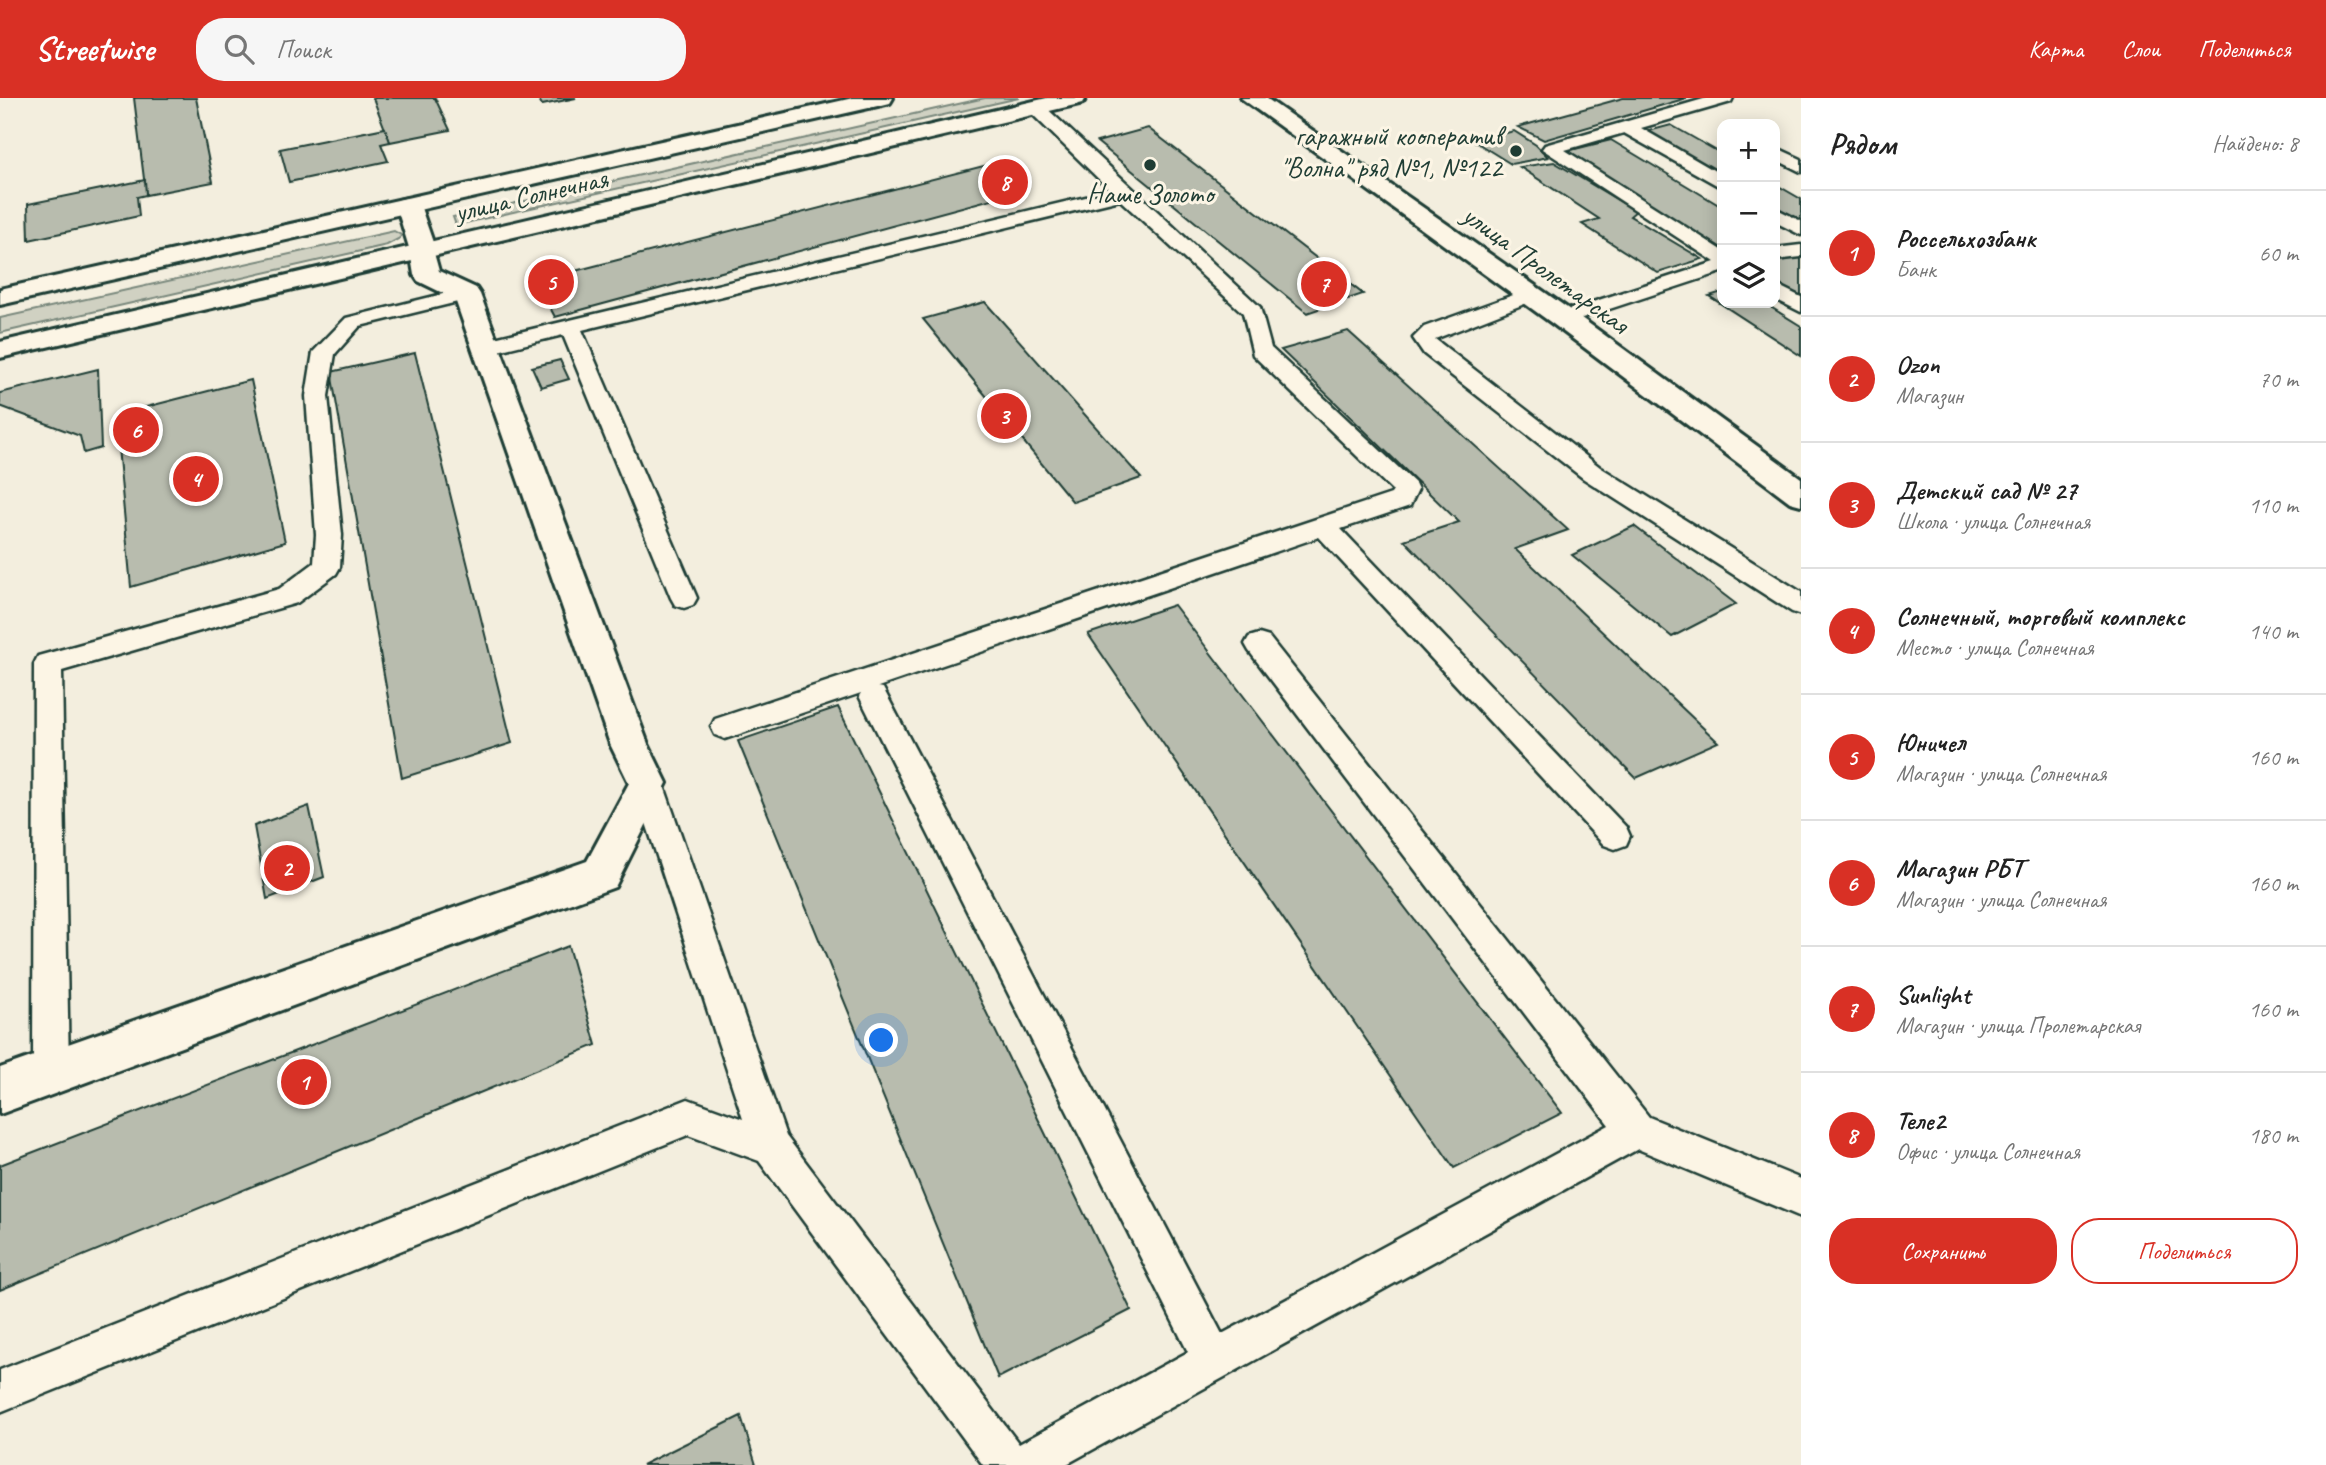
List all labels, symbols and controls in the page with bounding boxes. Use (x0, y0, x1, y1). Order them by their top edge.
search box (196, 18, 686, 81)
text: Streetwise (35, 28, 154, 70)
icon: search (220, 30, 258, 68)
text: Поиск (276, 33, 331, 66)
text: Карта (2029, 34, 2083, 64)
text: Слои (2121, 34, 2160, 64)
text: Поделиться (2198, 34, 2291, 64)
place label: гаражный кооператив "Волна" ряд №1, №122 (1280, 118, 1507, 185)
map controls (1717, 119, 1780, 308)
button: + (1717, 119, 1780, 182)
text: Рядом (1829, 125, 1896, 163)
text: Найдено: 8 (2212, 129, 2298, 158)
marker: гаражный кооператив "Волна" ряд №1, №122 (1508, 143, 1524, 159)
pin: 8 (982, 156, 1028, 208)
marker: Наше Золото (1142, 157, 1158, 173)
street label: улица Солнечная (449, 160, 612, 230)
place label: Наше Золото (1087, 176, 1216, 211)
button: − (1717, 182, 1780, 245)
street label: улица Пролетарская (1455, 196, 1638, 342)
text: Россельхозбанк (1896, 222, 2036, 255)
text: 1 (1847, 239, 1857, 268)
text: 60 m (2259, 239, 2298, 268)
button: layers (1717, 245, 1780, 308)
text: Банк (1896, 255, 1936, 284)
pin: 5 (528, 256, 574, 308)
pin: 7 (1301, 258, 1347, 310)
text: Ozon (1896, 348, 1939, 381)
text: 2 (1847, 365, 1857, 394)
text: 70 m (2259, 365, 2298, 394)
text: Магазин (1896, 381, 1963, 410)
pin: 3 (981, 390, 1027, 442)
pin: 6 (113, 404, 159, 456)
pin: 4 (173, 453, 219, 505)
text: Детский сад № 27 (1896, 474, 2077, 507)
text: 3 (1847, 491, 1857, 520)
text: 110 m (2249, 491, 2298, 520)
text: Школа · улица Солнечная (1896, 507, 2090, 536)
text: Солнечный, торговый комплекс (1896, 600, 2185, 633)
text: 4 (1847, 617, 1857, 646)
text: 140 m (2249, 617, 2298, 646)
text: Место · улица Солнечная (1896, 633, 2094, 662)
text: Юничел (1896, 726, 1965, 759)
text: 5 (1847, 743, 1857, 772)
text: 160 m (2249, 743, 2298, 772)
text: Магазин · улица Солнечная (1896, 759, 2107, 788)
pin: 2 (264, 842, 310, 894)
text: Магазин РБТ (1896, 852, 2024, 885)
text: 6 (1847, 869, 1857, 898)
text: 160 m (2249, 869, 2298, 898)
text: Магазин · улица Солнечная (1896, 885, 2107, 914)
text: Sunlight (1896, 978, 1970, 1011)
text: 7 (1847, 995, 1857, 1024)
text: 160 m (2249, 995, 2298, 1024)
text: Магазин · улица Пролетарская (1896, 1011, 2140, 1040)
your location (864, 1023, 898, 1057)
pin: 1 (281, 1056, 327, 1108)
text: Теле2 (1896, 1104, 1945, 1137)
text: 8 (1847, 1121, 1857, 1150)
text: 180 m (2249, 1121, 2298, 1150)
text: Офис · улица Солнечная (1896, 1137, 2080, 1166)
button: Сохранить (1829, 1218, 2057, 1284)
button: Поделиться (2071, 1218, 2298, 1284)

